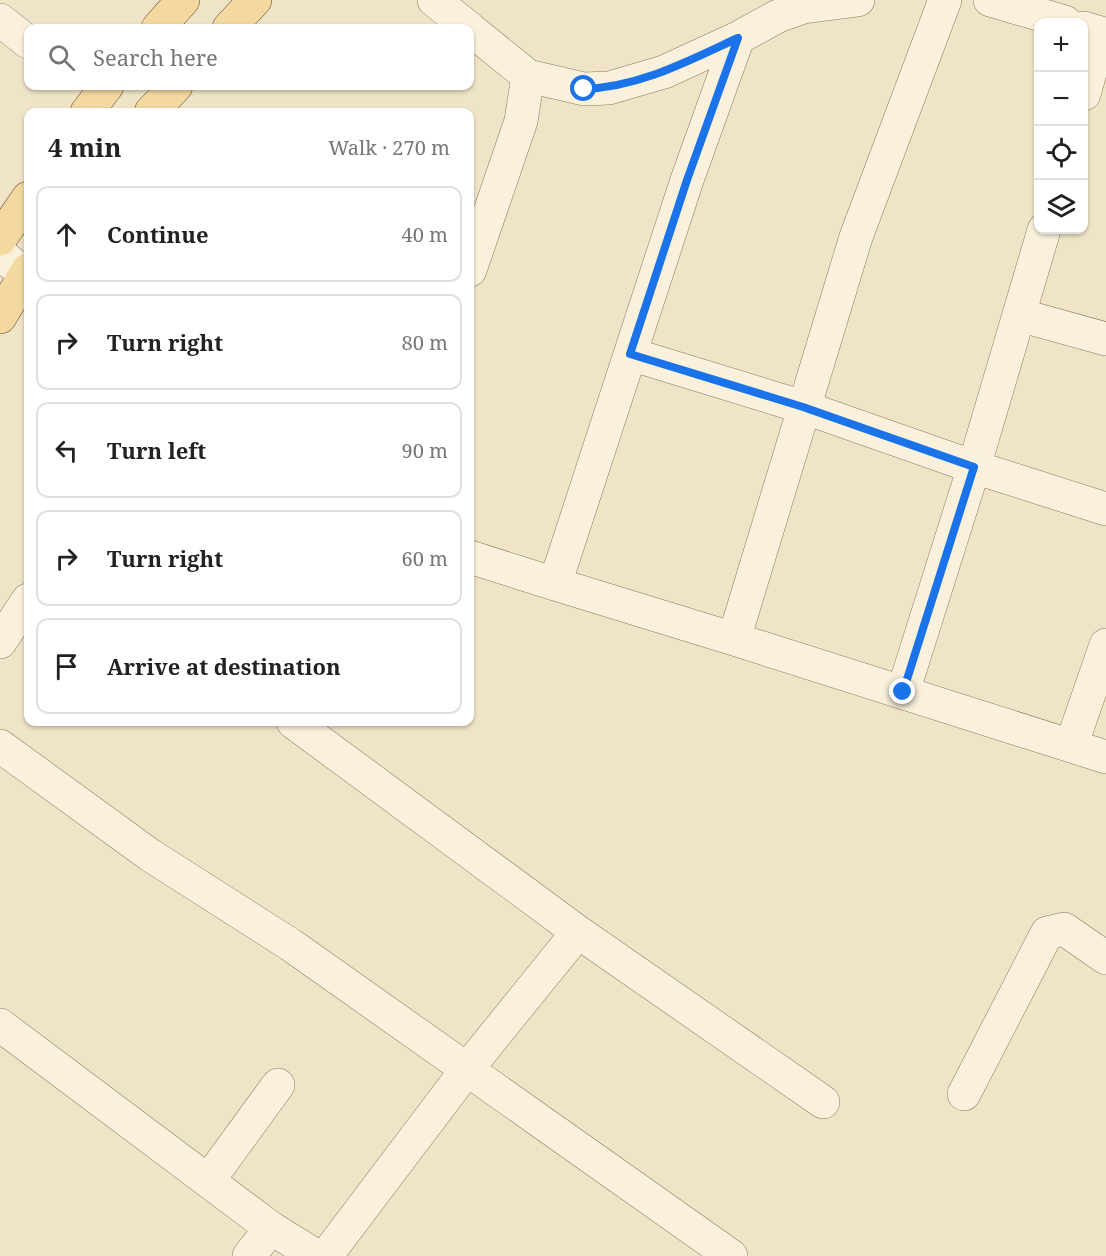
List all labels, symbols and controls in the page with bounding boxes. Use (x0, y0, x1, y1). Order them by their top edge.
map controls (1034, 18, 1088, 234)
button: + (1034, 18, 1088, 72)
search box (24, 24, 474, 90)
icon: search (45, 41, 78, 74)
text: Search here (93, 42, 218, 72)
button: − (1034, 72, 1088, 126)
route start (570, 75, 596, 101)
button: locate (1034, 126, 1088, 180)
text: 4 min (48, 129, 122, 165)
text: Walk · 270 m (328, 134, 450, 161)
button: layers (1034, 180, 1088, 234)
icon: ahead (50, 218, 83, 251)
text: Continue (107, 219, 209, 249)
text: 40 m (402, 221, 448, 248)
icon: right (50, 326, 83, 359)
text: Turn right (107, 327, 223, 357)
text: 80 m (402, 329, 448, 356)
icon: left (50, 434, 83, 467)
text: Turn left (107, 435, 206, 465)
text: 90 m (402, 437, 448, 464)
icon: right (50, 542, 83, 575)
text: Turn right (107, 543, 223, 573)
text: 60 m (402, 545, 448, 572)
icon: arrive (50, 650, 83, 683)
text: Arrive at destination (107, 651, 341, 681)
route end (889, 678, 915, 704)

